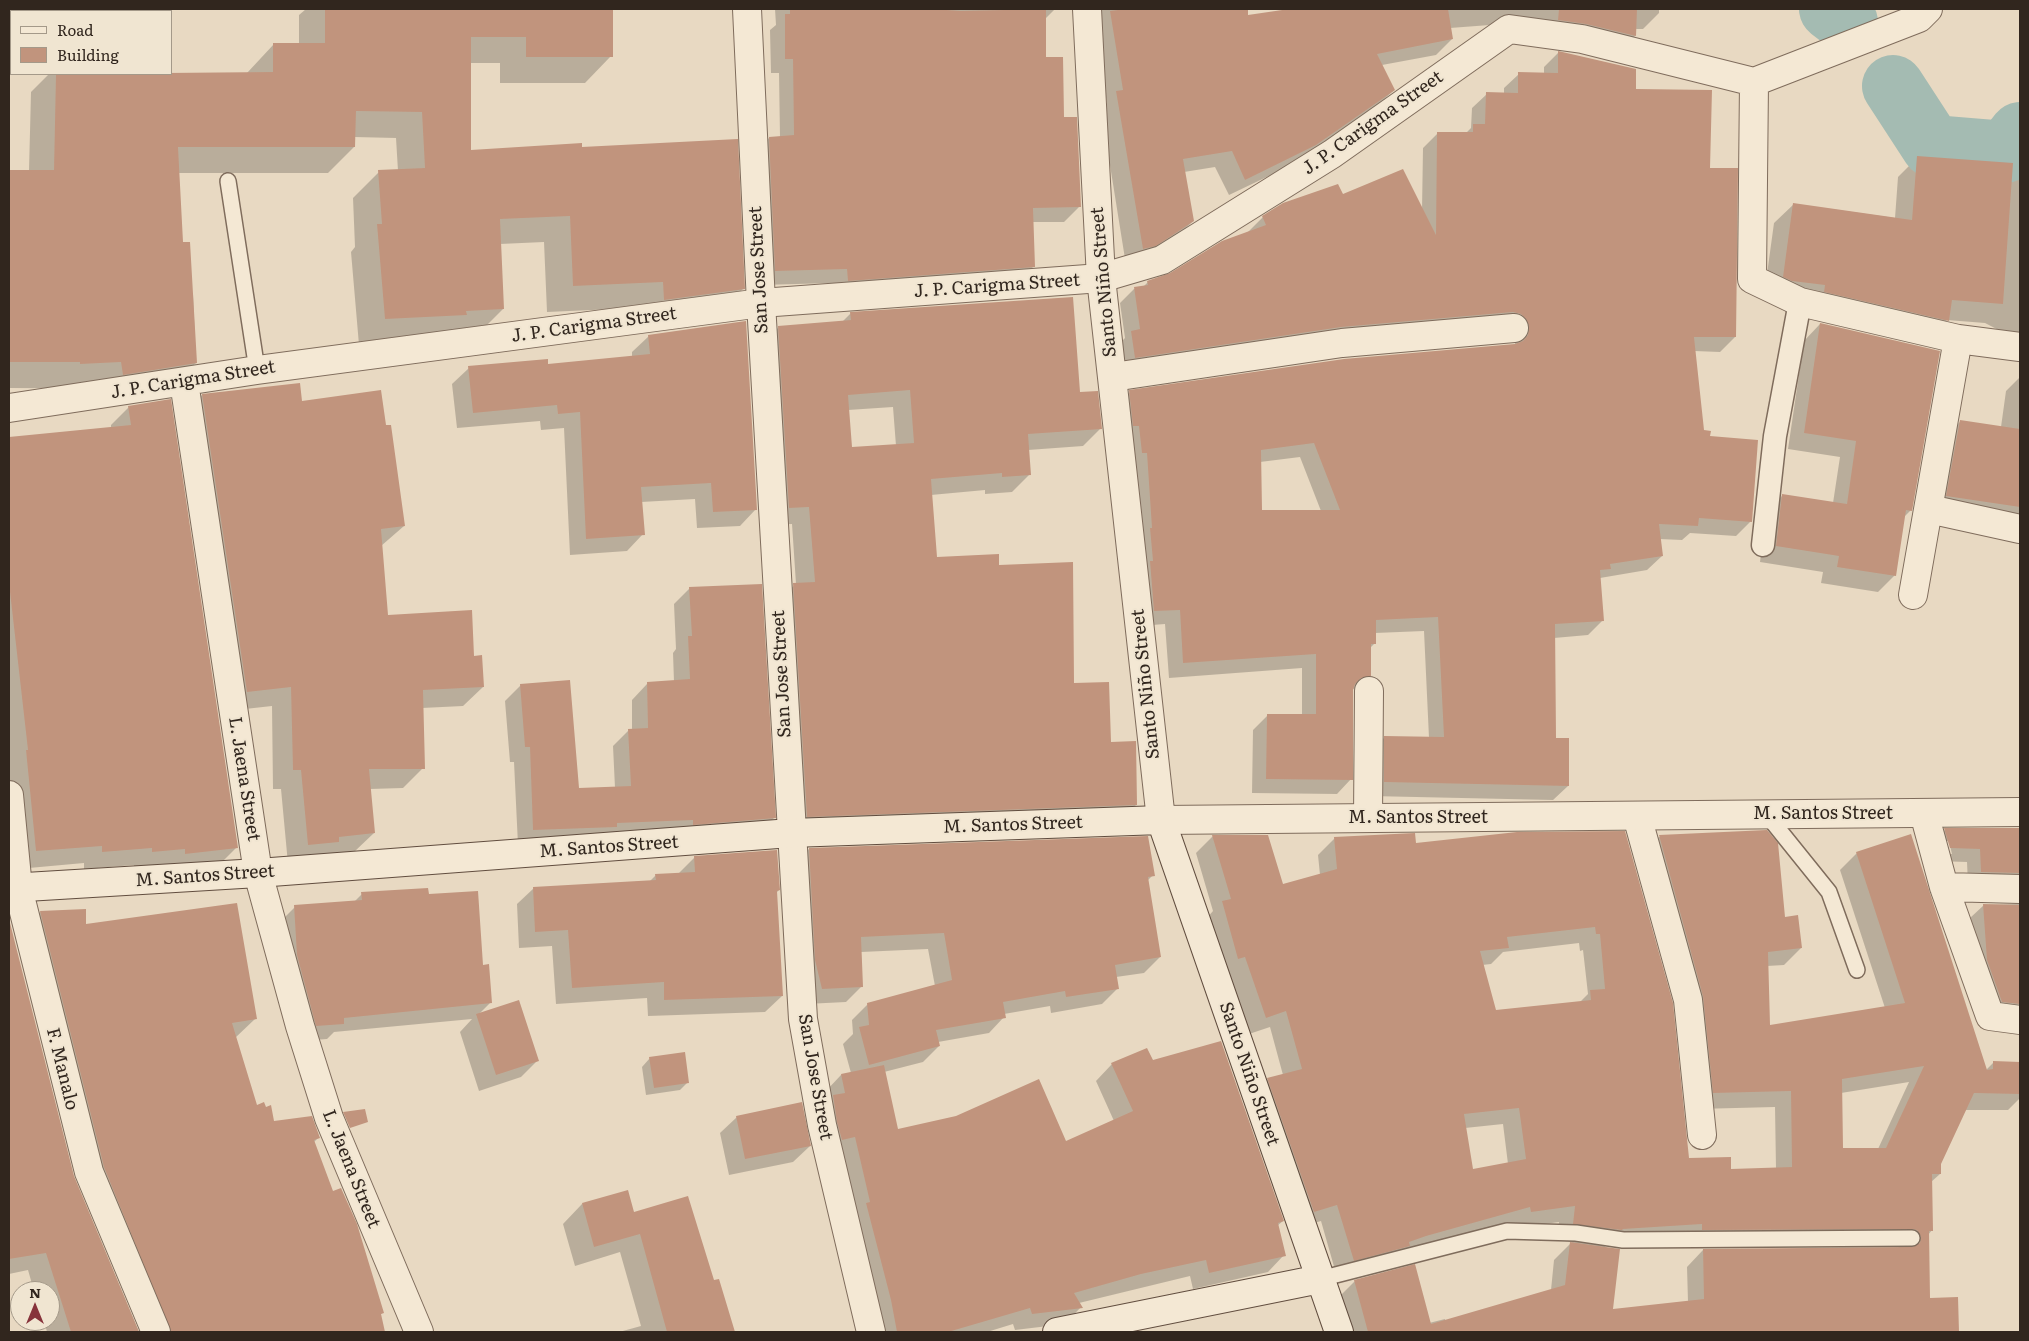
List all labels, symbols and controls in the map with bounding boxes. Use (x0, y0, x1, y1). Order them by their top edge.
legend (10, 10, 172, 75)
text: Road (57, 18, 93, 41)
text: Building (57, 43, 119, 66)
street label: J. P. Carigma Street (1299, 66, 1447, 180)
street label: San Jose Street (745, 206, 773, 334)
street label: Santo Niño Street (1087, 206, 1121, 358)
street label: J. P. Carigma Street (913, 269, 1081, 303)
street label: J. P. Carigma Street (510, 303, 678, 347)
street label: J. P. Carigma Street (109, 356, 277, 404)
street label: Santo Niño Street (1127, 608, 1165, 760)
street label: San Jose Street (768, 610, 796, 738)
street label: L. Jaena Street (223, 715, 265, 843)
street label: M. Santos Street (1753, 803, 1893, 825)
street label: M. Santos Street (1348, 807, 1488, 829)
street label: M. Santos Street (943, 812, 1083, 838)
street label: M. Santos Street (539, 831, 679, 863)
street label: M. Santos Street (135, 860, 275, 892)
street label: Santo Niño Street (1214, 999, 1284, 1149)
street label: San Jose Street (793, 1012, 837, 1142)
street label: F. Manalo (41, 1026, 83, 1112)
street label: L. Jaena Street (317, 1107, 385, 1231)
north arrow (10, 1281, 60, 1331)
text: N (29, 1282, 41, 1302)

